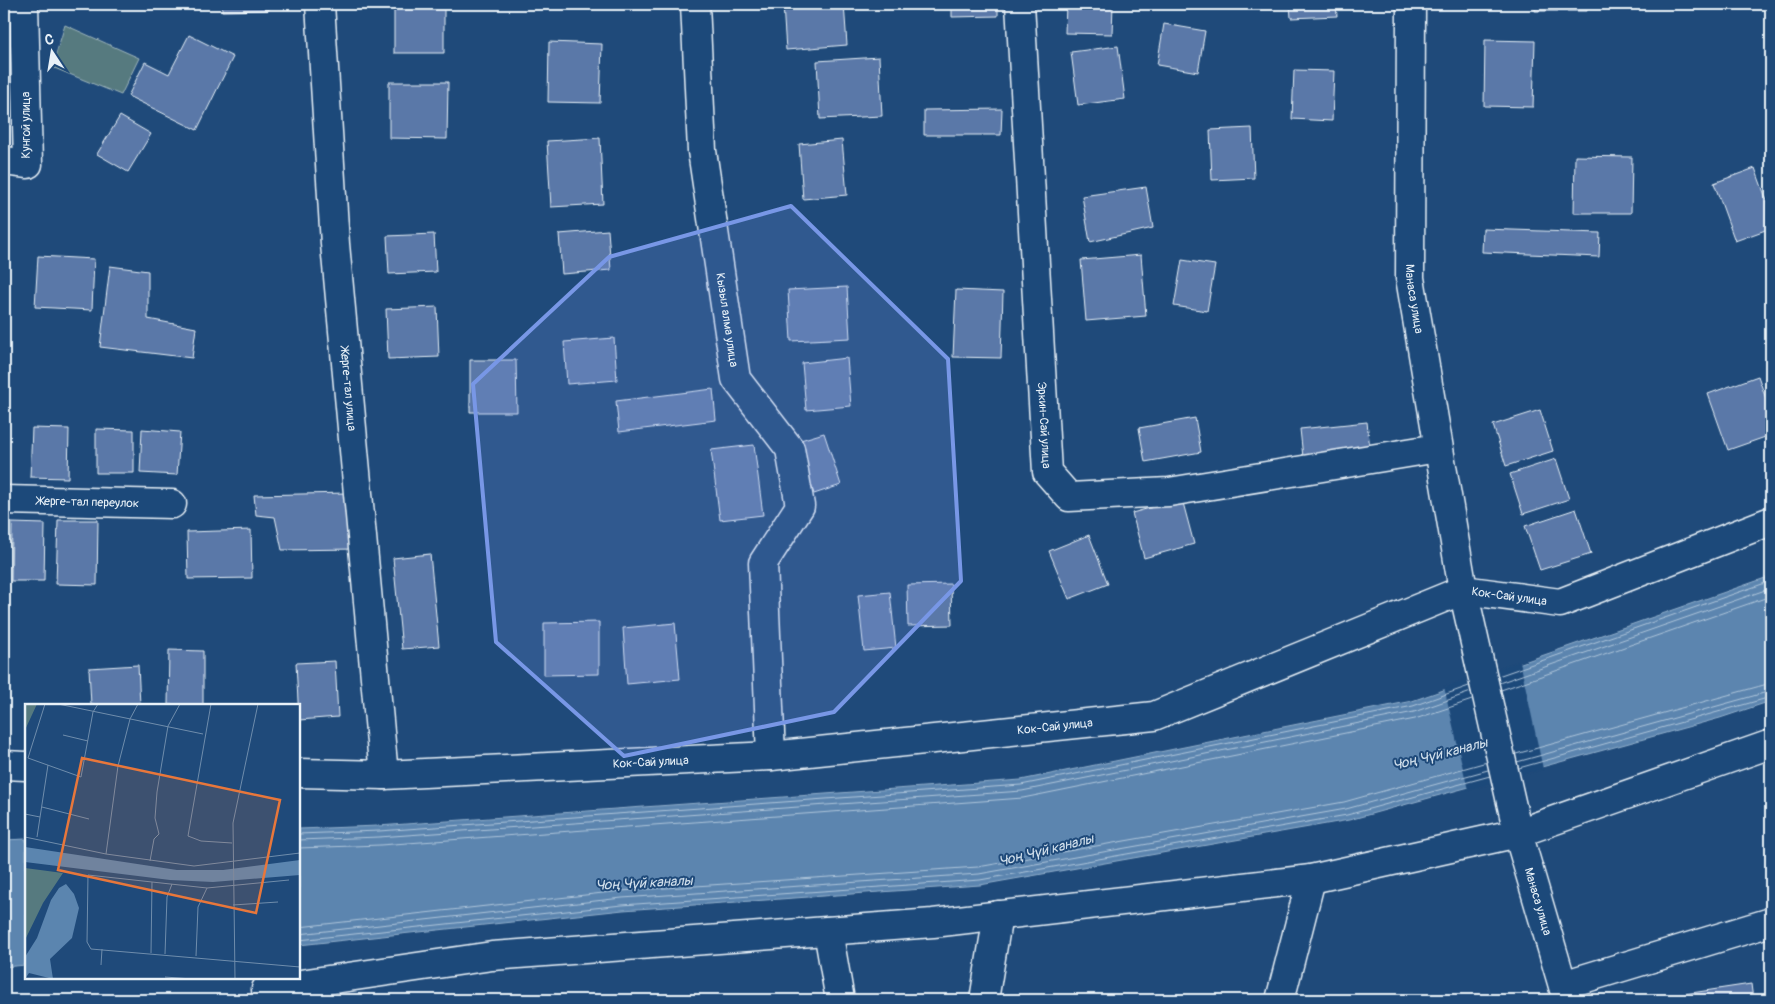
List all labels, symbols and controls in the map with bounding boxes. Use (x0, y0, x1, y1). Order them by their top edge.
north arrow (28, 28, 78, 78)
text: С (43, 30, 56, 49)
street label: Кунгой улица (19, 91, 34, 158)
street label: Манаса улица (1402, 264, 1427, 335)
street label: Кызыл алма улица (713, 272, 742, 368)
street label: Жерге-тал улица (337, 344, 360, 432)
street label: Эркин-Сай улица (1034, 382, 1054, 469)
street label: Жерге-тал переулок (35, 493, 139, 511)
street label: Кок-Сай улица (1471, 584, 1548, 609)
inset map (25, 704, 300, 979)
street label: Кок-Сай улица (1016, 715, 1094, 738)
water label: Чоң Чүй каналы (1391, 734, 1490, 774)
street label: Кок-Сай улица (612, 753, 689, 771)
water label: Чоң Чүй каналы (997, 830, 1096, 870)
street label: Манаса улица (1521, 866, 1555, 938)
water label: Чоң Чүй каналы (595, 872, 694, 894)

